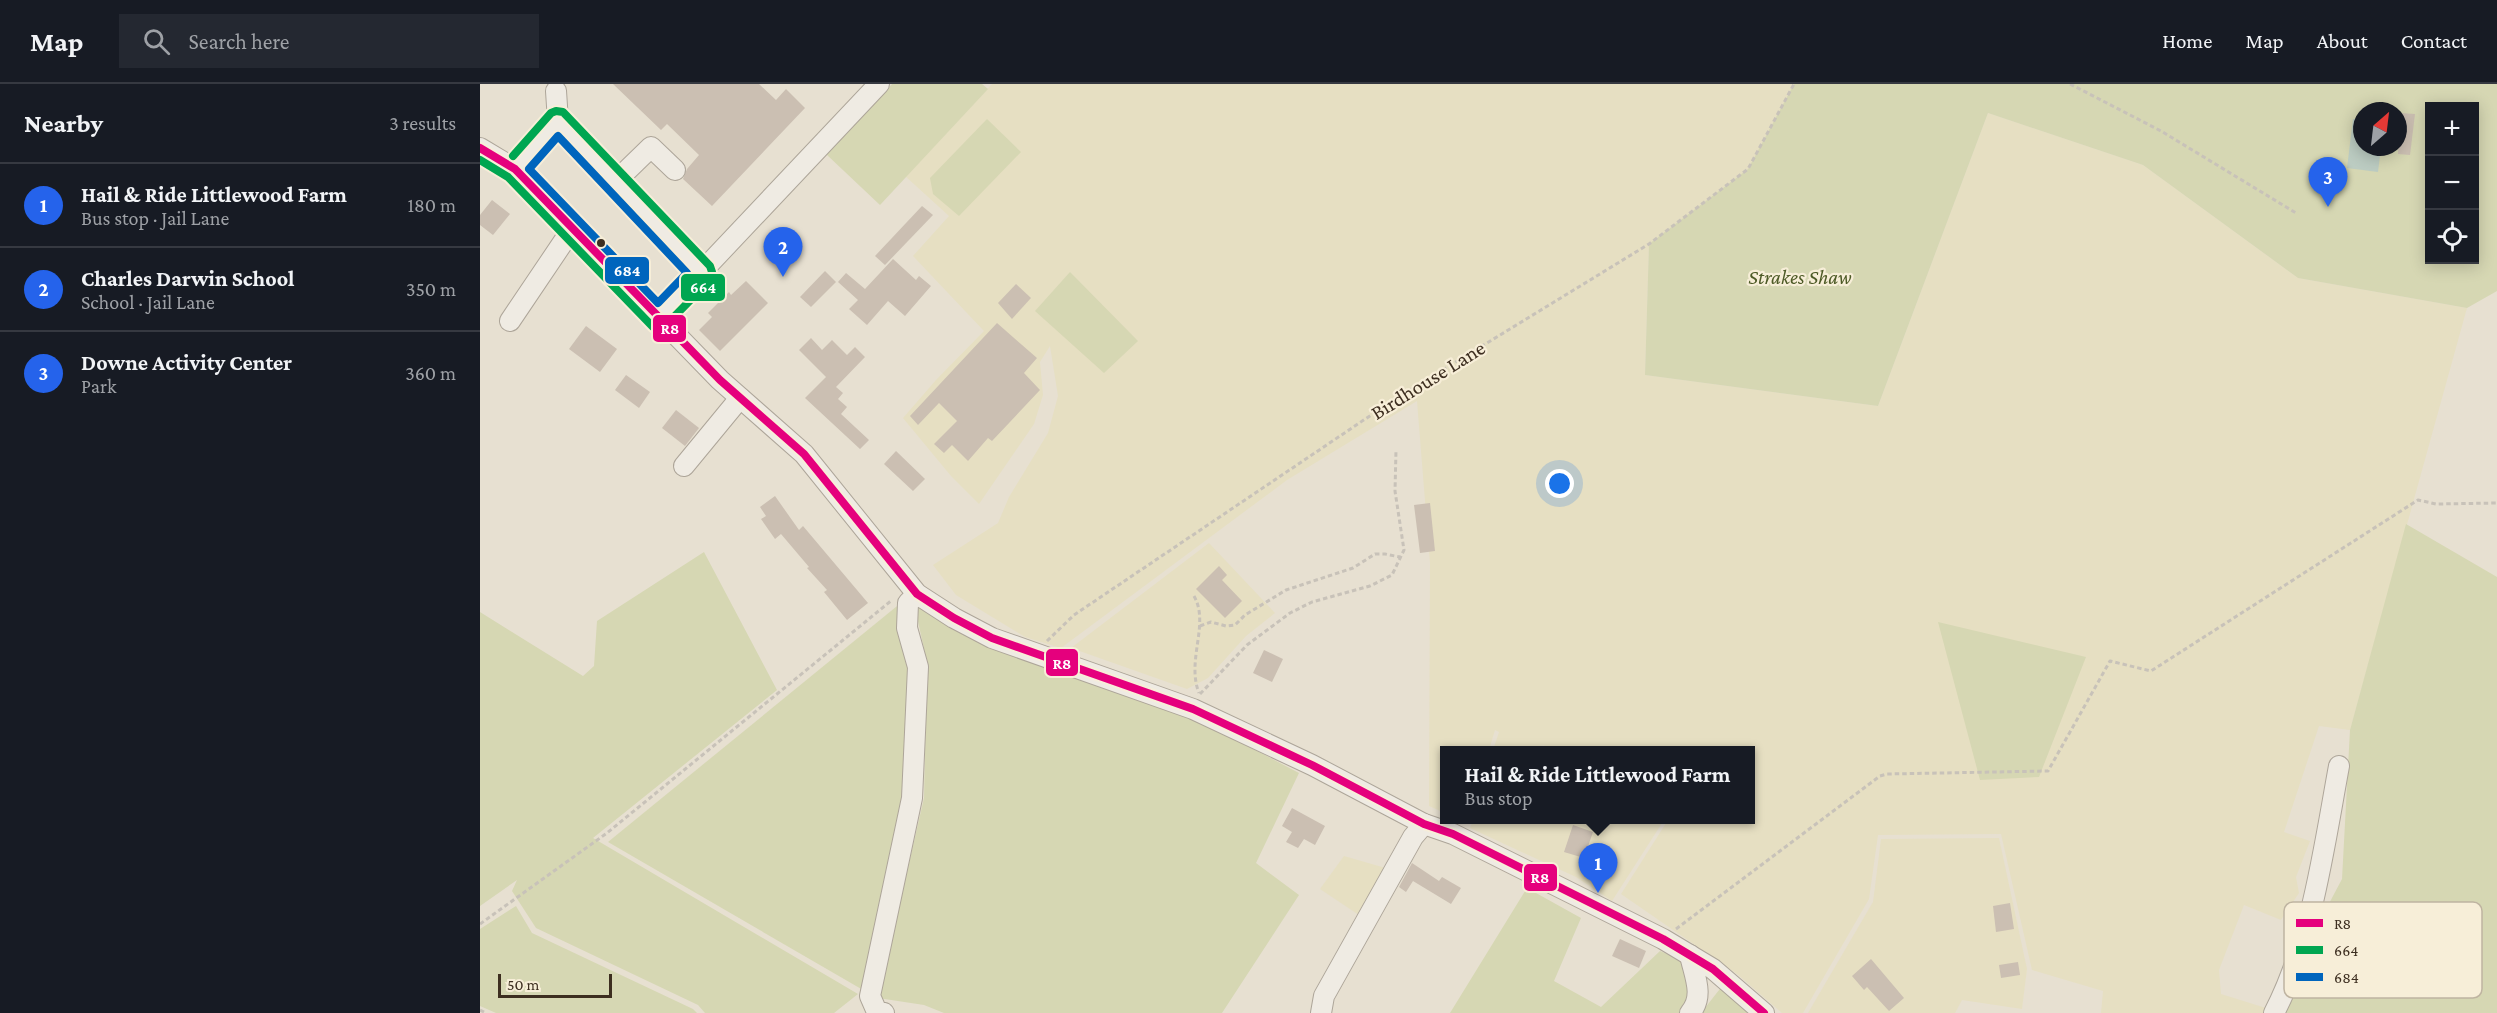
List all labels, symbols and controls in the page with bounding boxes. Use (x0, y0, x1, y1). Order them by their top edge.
search box (119, 14, 539, 68)
icon: search (140, 25, 173, 58)
text: Map (30, 26, 83, 57)
text: Search here (188, 29, 289, 54)
text: Home (2162, 29, 2212, 53)
text: Map (2245, 29, 2284, 53)
text: About (2317, 29, 2368, 53)
text: Contact (2401, 29, 2467, 53)
north arrow (2353, 102, 2407, 156)
map controls (2425, 102, 2479, 264)
button: + (2425, 102, 2479, 156)
text: Nearby (24, 109, 103, 138)
text: 3 results (389, 112, 456, 134)
button: − (2425, 156, 2479, 210)
pin: 3 (2308, 158, 2348, 207)
text: Hail & Ride Littlewood Farm (81, 182, 347, 207)
text: 1 (40, 194, 47, 216)
text: 180 m (407, 194, 456, 216)
text: Bus stop · Jail Lane (81, 207, 229, 229)
button: locate (2425, 210, 2479, 264)
pin: 2 (764, 228, 802, 277)
unlabelled marker (595, 237, 607, 249)
line badge: 684 (604, 256, 650, 285)
text: 684 (614, 262, 641, 279)
park label: Strakes Shaw (1748, 265, 1852, 289)
text: Charles Darwin School (81, 266, 295, 291)
line badge: 664 (680, 273, 726, 302)
text: 2 (38, 278, 49, 300)
text: 350 m (406, 278, 456, 300)
text: 664 (690, 279, 716, 296)
text: School · Jail Lane (81, 291, 215, 313)
line badge: R8 (652, 314, 687, 343)
text: R8 (661, 320, 679, 337)
street label: Birdhouse Lane (1367, 335, 1489, 425)
text: Downe Activity Center (81, 350, 292, 375)
text: 3 (39, 362, 48, 384)
text: 360 m (405, 362, 456, 384)
text: Park (81, 375, 117, 397)
your location (1545, 469, 1574, 498)
line badge: R8 (1045, 648, 1079, 677)
text: R8 (1053, 655, 1071, 672)
popup (1440, 746, 1755, 824)
text: Hail & Ride Littlewood Farm (1465, 762, 1730, 787)
text: Bus stop (1465, 787, 1532, 809)
pin: 1 (1578, 844, 1618, 893)
line badge: R8 (1523, 863, 1558, 892)
text: R8 (1531, 869, 1549, 886)
legend (2284, 902, 2482, 998)
text: R8 (2334, 915, 2351, 932)
text: 664 (2334, 942, 2358, 959)
text: 684 (2334, 969, 2359, 986)
scale bar (498, 971, 612, 998)
text: 50 m (507, 976, 539, 993)

